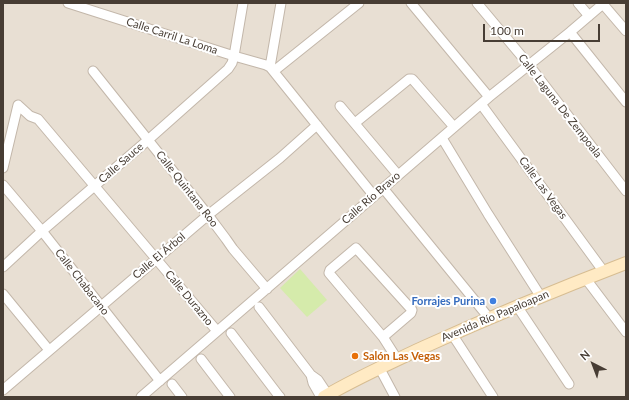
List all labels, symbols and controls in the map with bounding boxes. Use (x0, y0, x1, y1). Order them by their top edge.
street label: Calle Carril La Loma (125, 15, 219, 57)
scale bar (485, 16, 602, 42)
text: 100 m (490, 23, 524, 38)
street label: Calle Laguna De Zempoala (515, 51, 605, 161)
street label: Calle Sauce (96, 140, 146, 186)
street label: Calle Quintana Roo (153, 148, 221, 230)
street label: Calle Las Vegas (516, 154, 570, 222)
street label: Calle Río Bravo (339, 169, 403, 227)
street label: Calle El Árbol (130, 230, 188, 282)
street label: Calle Chabacano (52, 246, 112, 318)
street label: Calle Durazno (162, 268, 216, 328)
street label: Avenida Río Papaloapan (439, 287, 551, 345)
place label: Forrajes Purina (411, 294, 485, 308)
marker: Forrajes Purina (488, 296, 498, 306)
north arrow (573, 344, 613, 384)
text: N (577, 347, 592, 362)
place label: Salón Las Vegas (363, 349, 440, 363)
marker: Salón Las Vegas (350, 351, 360, 361)

